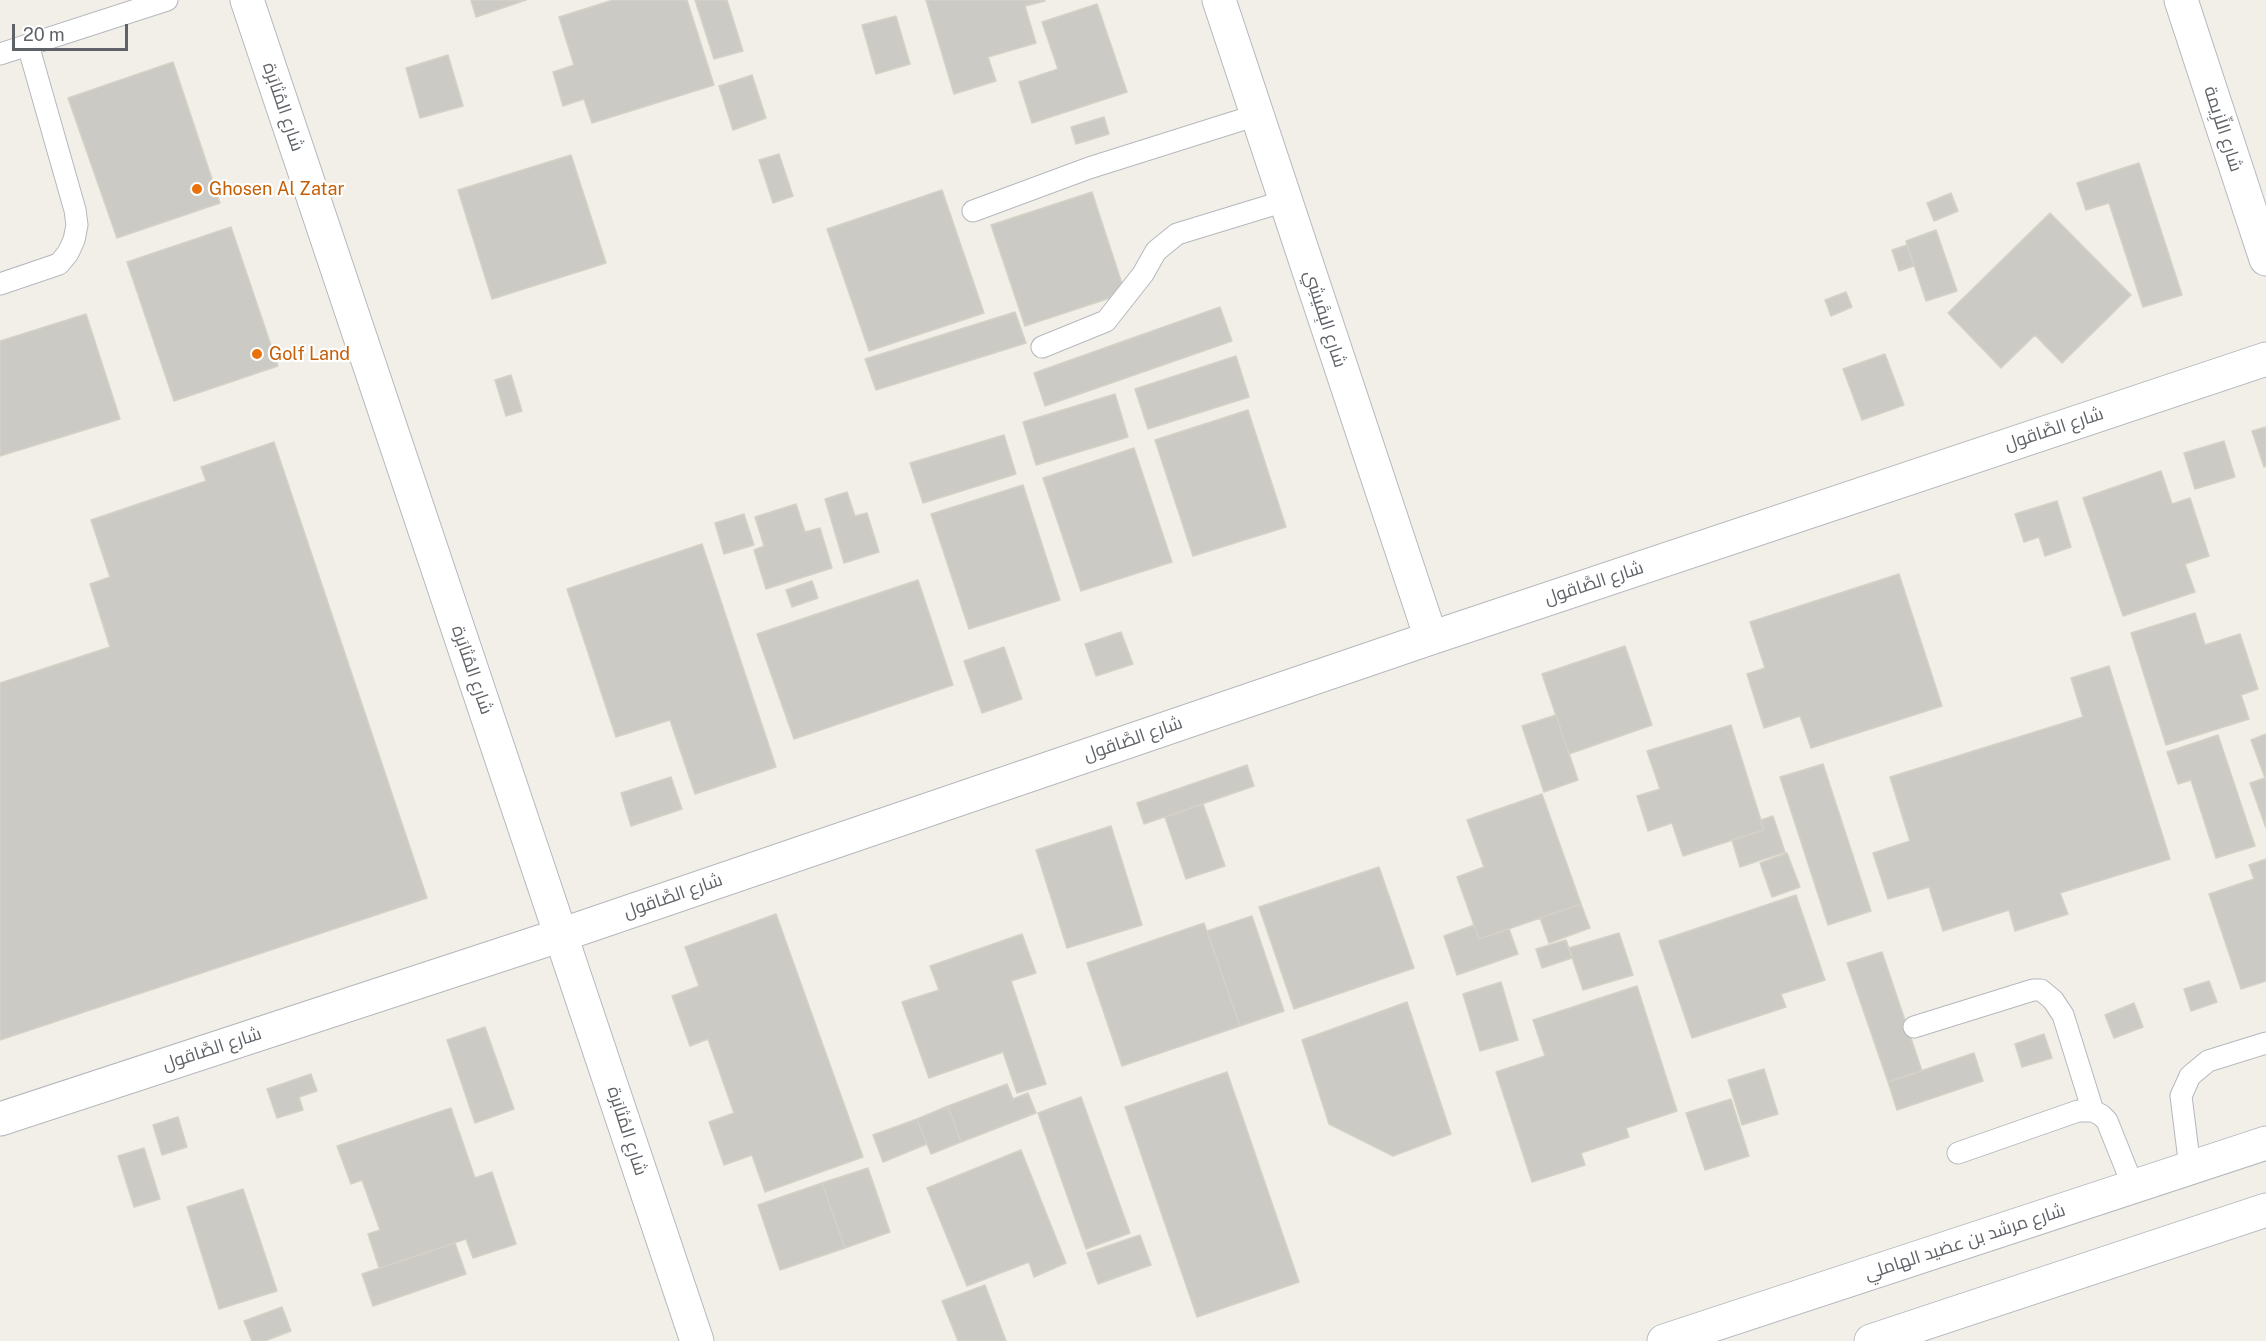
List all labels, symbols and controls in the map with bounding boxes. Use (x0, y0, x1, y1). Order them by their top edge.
scale bar (15, 12, 130, 50)
text: 20 m (23, 24, 65, 45)
street label: شارع المُثابَرة (258, 60, 308, 154)
street label: شارع اللِّزِيمة (2199, 83, 2247, 175)
place label: Ghosen Al Zatar (209, 178, 344, 200)
marker: Ghosen Al Zatar (190, 182, 204, 196)
street label: شارع البِقَيشِي (1299, 268, 1351, 370)
place label: Golf Land (269, 343, 350, 365)
marker: Golf Land (250, 347, 264, 361)
street label: شارع الصَّاقول (2002, 403, 2106, 455)
street label: شارع الصَّاقول (1542, 557, 1646, 609)
street label: شارع المُثابَرة (447, 623, 497, 717)
street label: شارع الصَّاقول (1081, 712, 1185, 766)
street label: شارع الصَّاقول (621, 869, 725, 923)
street label: شارع الصَّاقول (160, 1023, 264, 1075)
street label: شارع المُثابَرة (602, 1084, 652, 1178)
street label: شارع مرشد بن عضيد الهاملي (1862, 1199, 2068, 1285)

